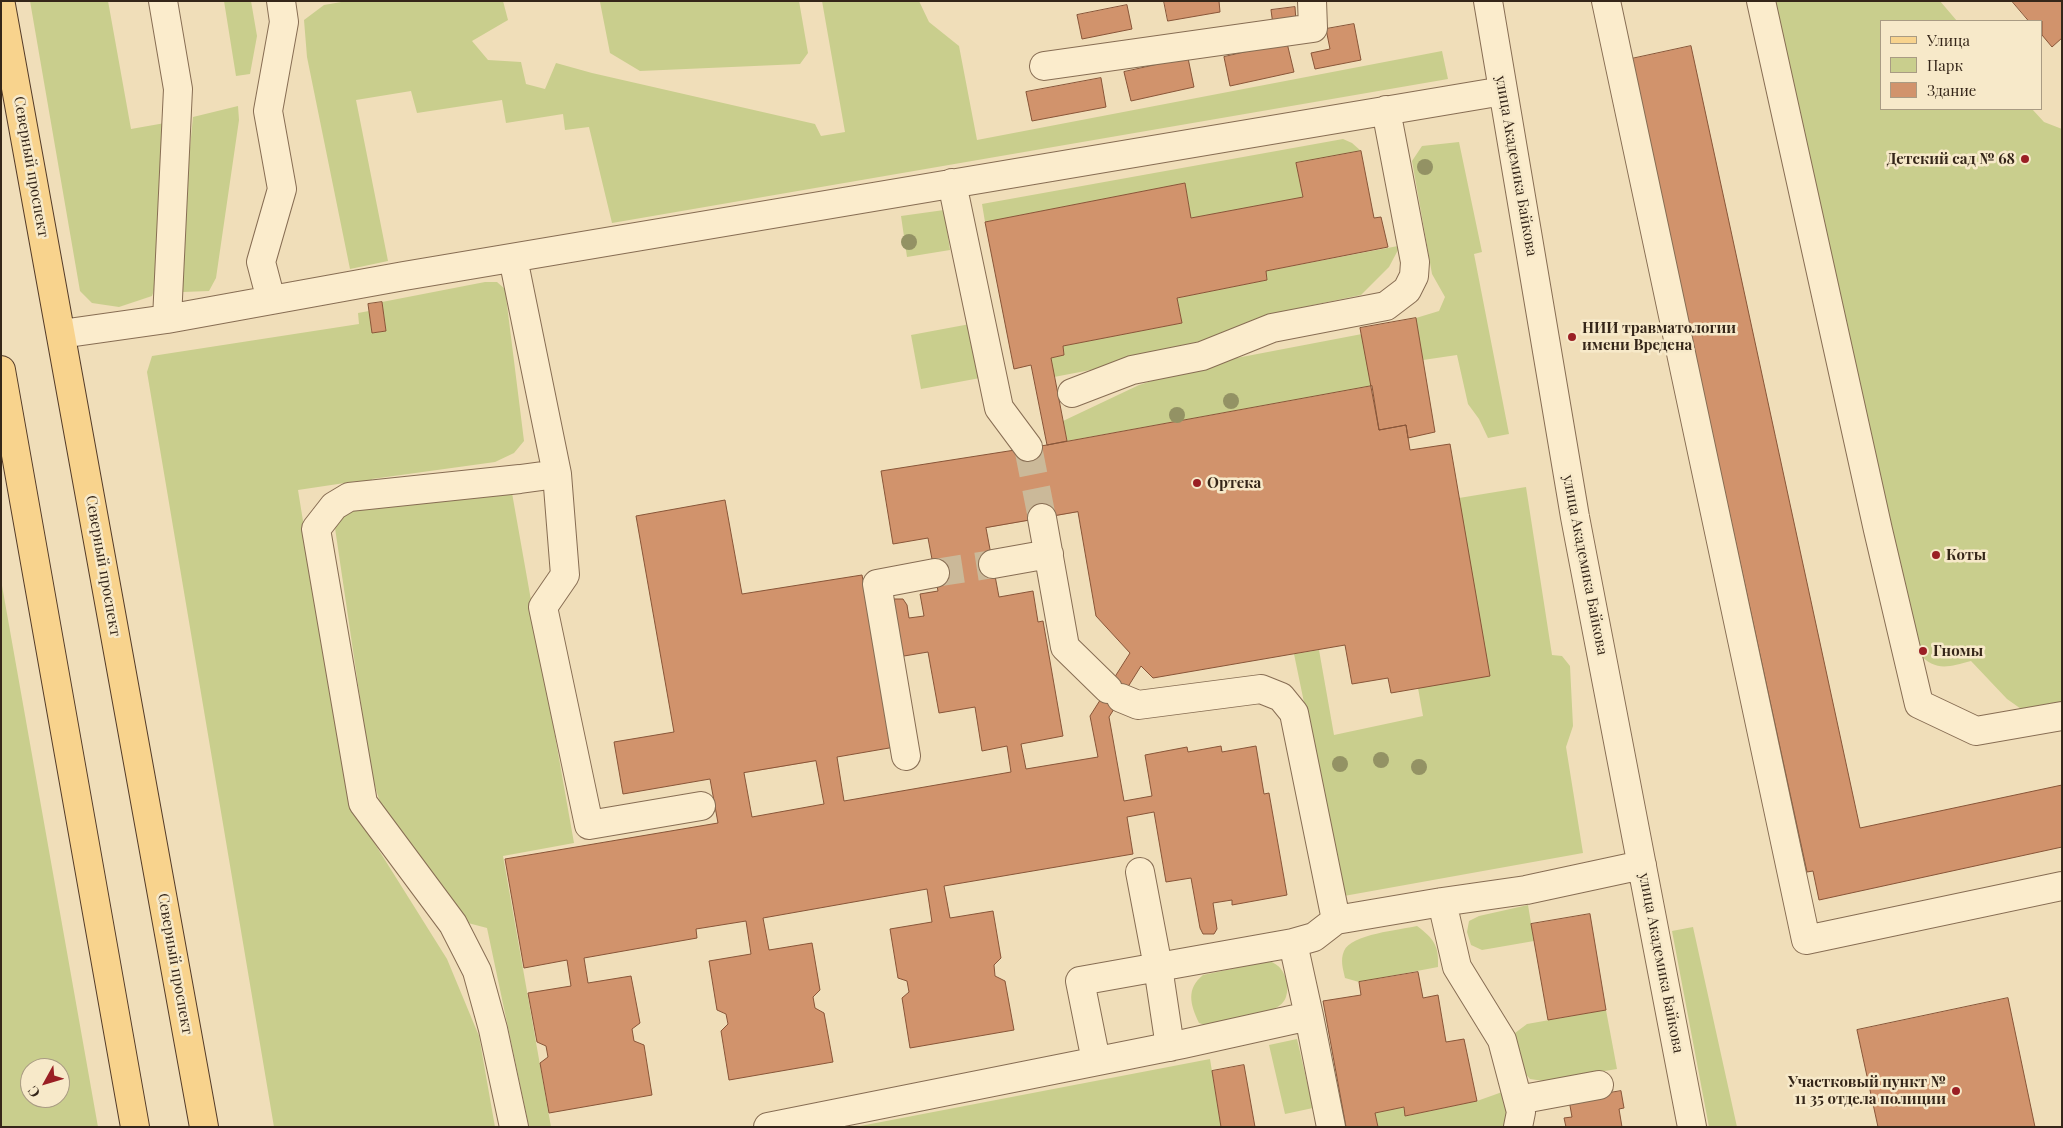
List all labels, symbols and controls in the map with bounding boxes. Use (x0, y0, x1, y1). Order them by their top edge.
legend (1880, 20, 2043, 110)
text: Улица (1927, 30, 1970, 50)
text: Парк (1927, 55, 1963, 75)
street label: улица Академика Байкова (1491, 74, 1541, 258)
text: Здание (1927, 80, 1976, 100)
street label: Северный проспект (10, 95, 52, 239)
place label: Детский сад № 68 (1887, 150, 2015, 168)
marker: Детский сад № 68 (2019, 153, 2031, 165)
place label: НИИ травматологии имени Вредена (1582, 319, 1736, 354)
marker: НИИ травматологии имени Вредена (1566, 331, 1578, 343)
street label: улица Академика Байкова (1559, 473, 1611, 657)
place label: Ортека (1207, 474, 1261, 492)
marker: Ортека (1191, 477, 1203, 489)
street label: Северный проспект (82, 494, 124, 638)
place label: Коты (1946, 546, 1986, 564)
marker: Коты (1930, 549, 1942, 561)
place label: Гномы (1933, 642, 1983, 660)
marker: Гномы (1917, 645, 1929, 657)
street label: улица Академика Байкова (1635, 871, 1687, 1055)
street label: Северный проспект (154, 892, 196, 1036)
north arrow (20, 1058, 70, 1108)
place label: Участковый пункт № 11 35 отдела полиции (1788, 1073, 1946, 1108)
text: С (23, 1082, 44, 1102)
marker: Участковый пункт № 11 35 отдела полиции (1950, 1085, 1962, 1097)

